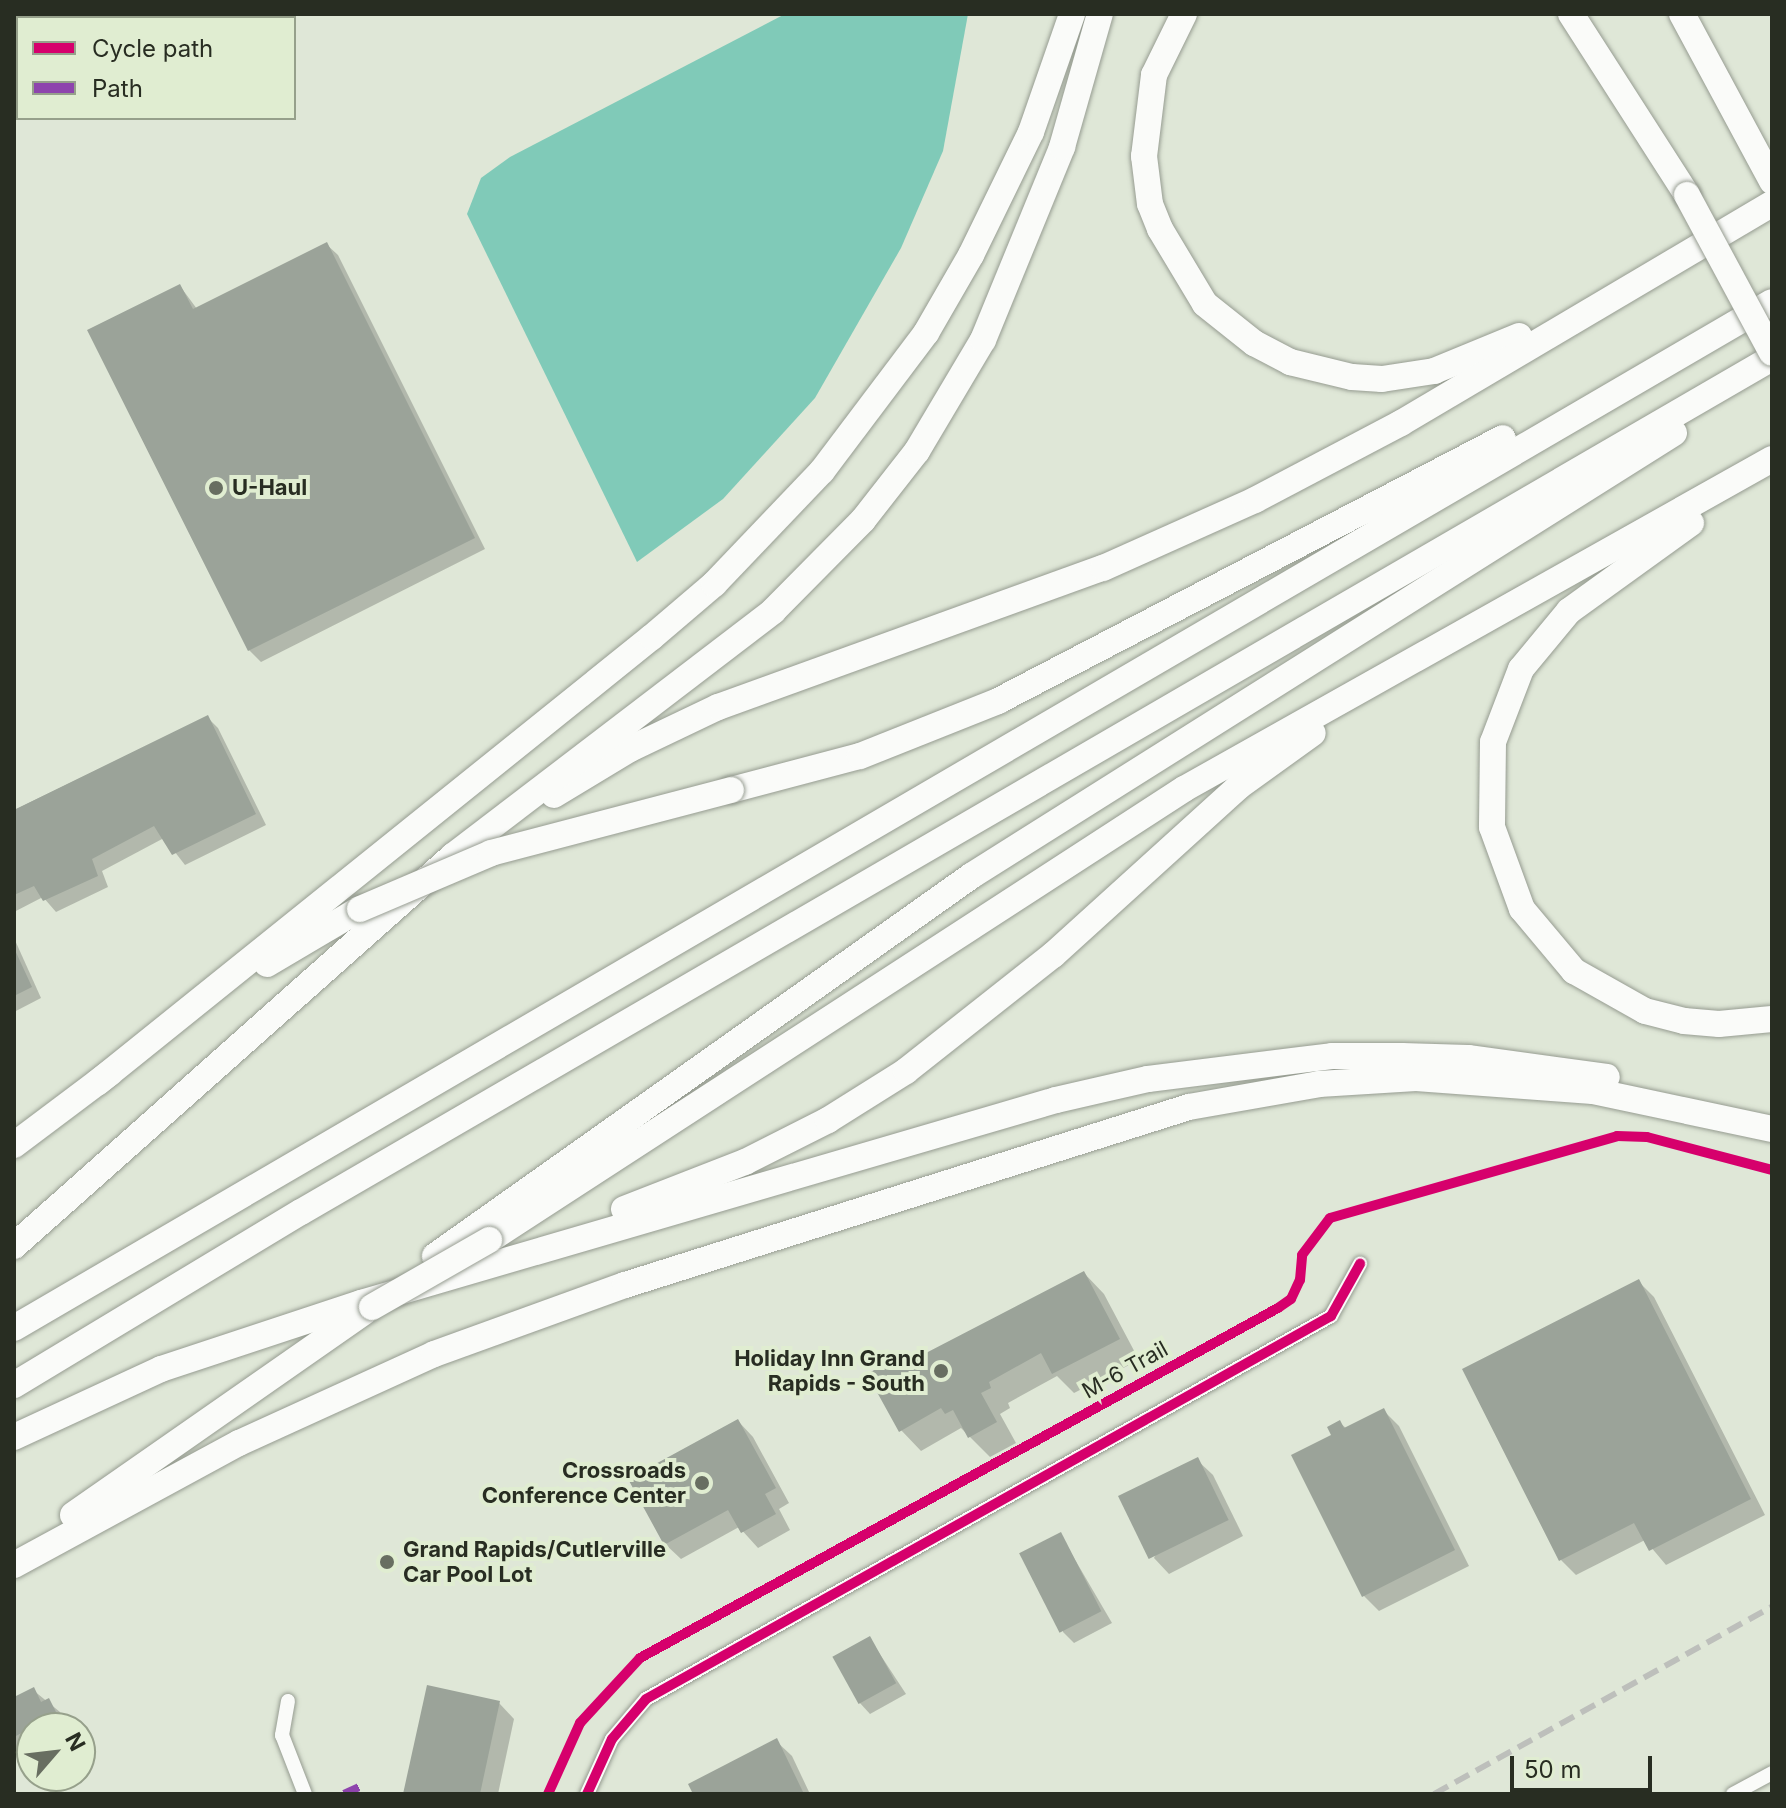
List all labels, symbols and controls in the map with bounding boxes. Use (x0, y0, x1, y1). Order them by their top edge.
legend (16, 16, 296, 120)
text: Cycle path (92, 34, 213, 63)
text: Path (92, 74, 143, 103)
place label: U-Haul (232, 475, 307, 501)
marker: U-Haul (207, 479, 225, 497)
street label: M-6 Trail (1077, 1336, 1173, 1404)
place label: Holiday Inn Grand Rapids - South (734, 1345, 925, 1396)
marker: Holiday Inn Grand Rapids - South (932, 1362, 950, 1380)
place label: Crossroads Conference Center (482, 1457, 686, 1508)
marker: Crossroads Conference Center (693, 1474, 711, 1492)
place label: Grand Rapids/Cutlerville Car Pool Lot (403, 1536, 666, 1588)
marker: Grand Rapids/Cutlerville Car Pool Lot (378, 1553, 396, 1571)
north arrow (16, 1712, 96, 1792)
text: N (60, 1728, 91, 1755)
scale bar (1514, 1740, 1656, 1790)
text: 50 m (1524, 1755, 1582, 1784)

